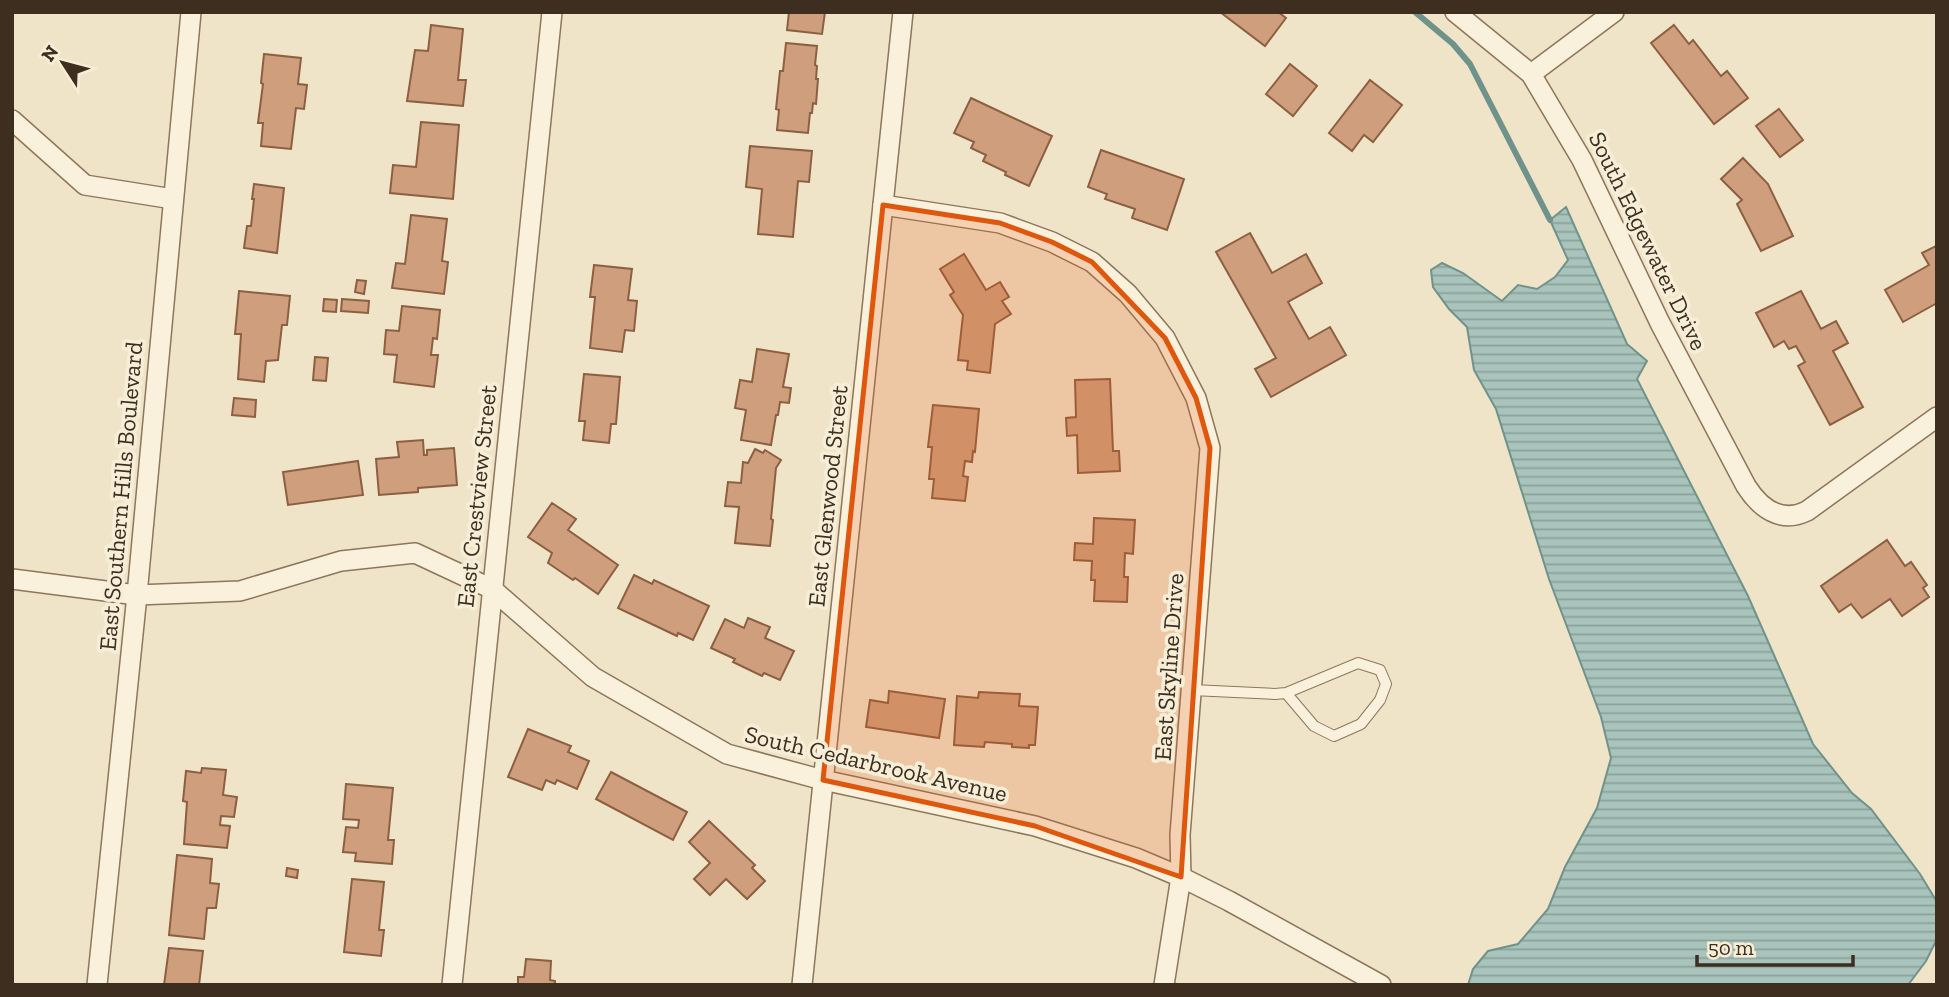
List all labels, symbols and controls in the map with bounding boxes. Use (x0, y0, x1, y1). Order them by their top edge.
north arrow (28, 28, 98, 98)
text: N (36, 41, 63, 66)
street label: South Edgewater Drive (1583, 127, 1714, 355)
street label: East Southern Hills Boulevard (93, 340, 148, 652)
street label: East Crestview Street (450, 383, 503, 609)
street label: East Glenwood Street (801, 384, 854, 608)
street label: East Skyline Drive (1147, 572, 1190, 762)
street label: South Cedarbrook Avenue (742, 719, 1010, 808)
scale bar (1697, 923, 1853, 967)
text: 50 m (1708, 935, 1754, 960)

